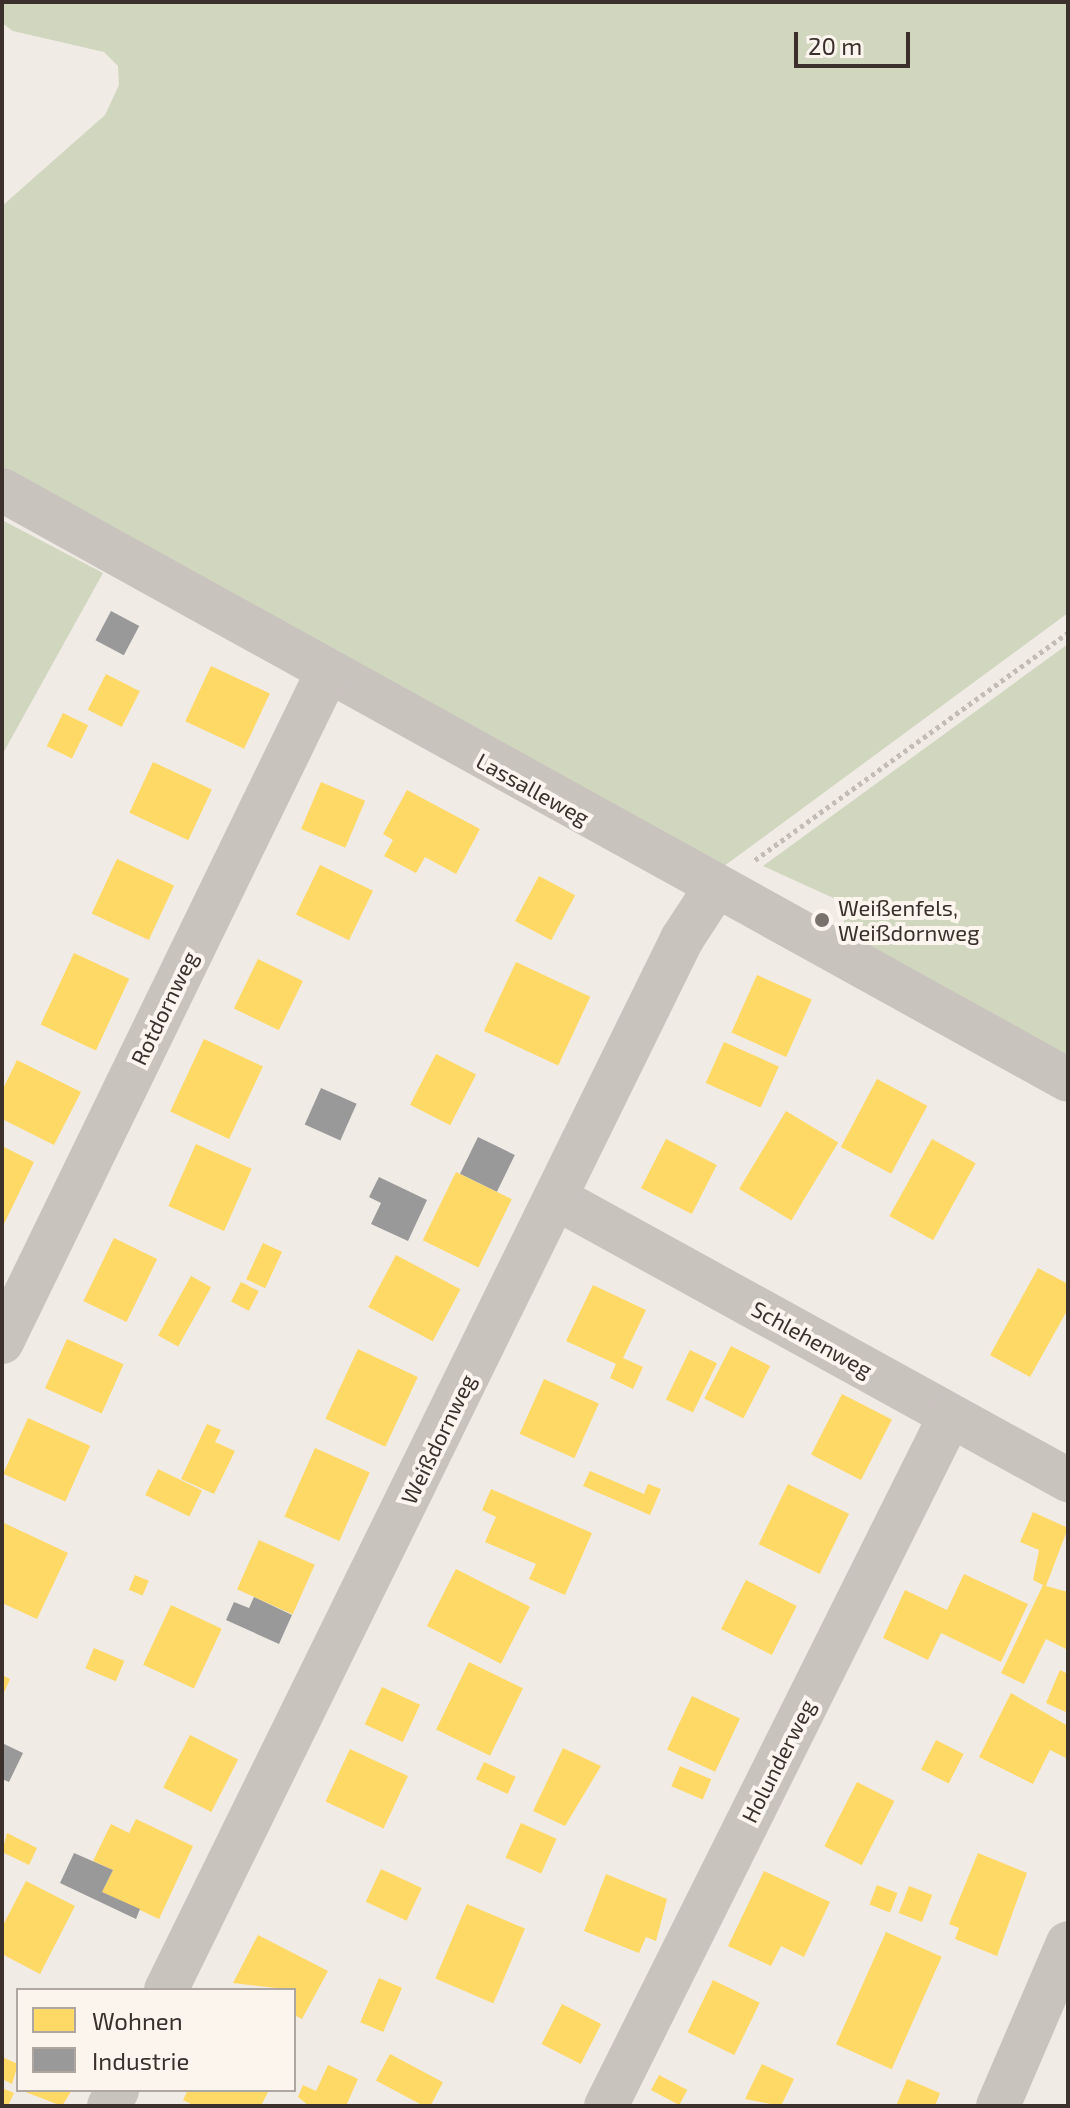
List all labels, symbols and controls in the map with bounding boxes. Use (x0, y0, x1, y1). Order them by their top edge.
scale bar (798, 16, 914, 66)
text: 20 m (808, 31, 862, 60)
street label: Lassalleweg (472, 747, 594, 831)
place label: Weißenfels, Weißdornweg (838, 894, 979, 946)
marker: Weißenfels, Weißdornweg (813, 911, 831, 929)
street label: Rotdornweg (125, 947, 203, 1069)
street label: Schlehenweg (747, 1295, 877, 1383)
street label: Weißdornweg (395, 1370, 481, 1508)
street label: Holunderweg (736, 1695, 820, 1827)
legend (16, 1988, 296, 2092)
text: Wohnen (92, 2006, 183, 2035)
text: Industrie (92, 2046, 189, 2075)

